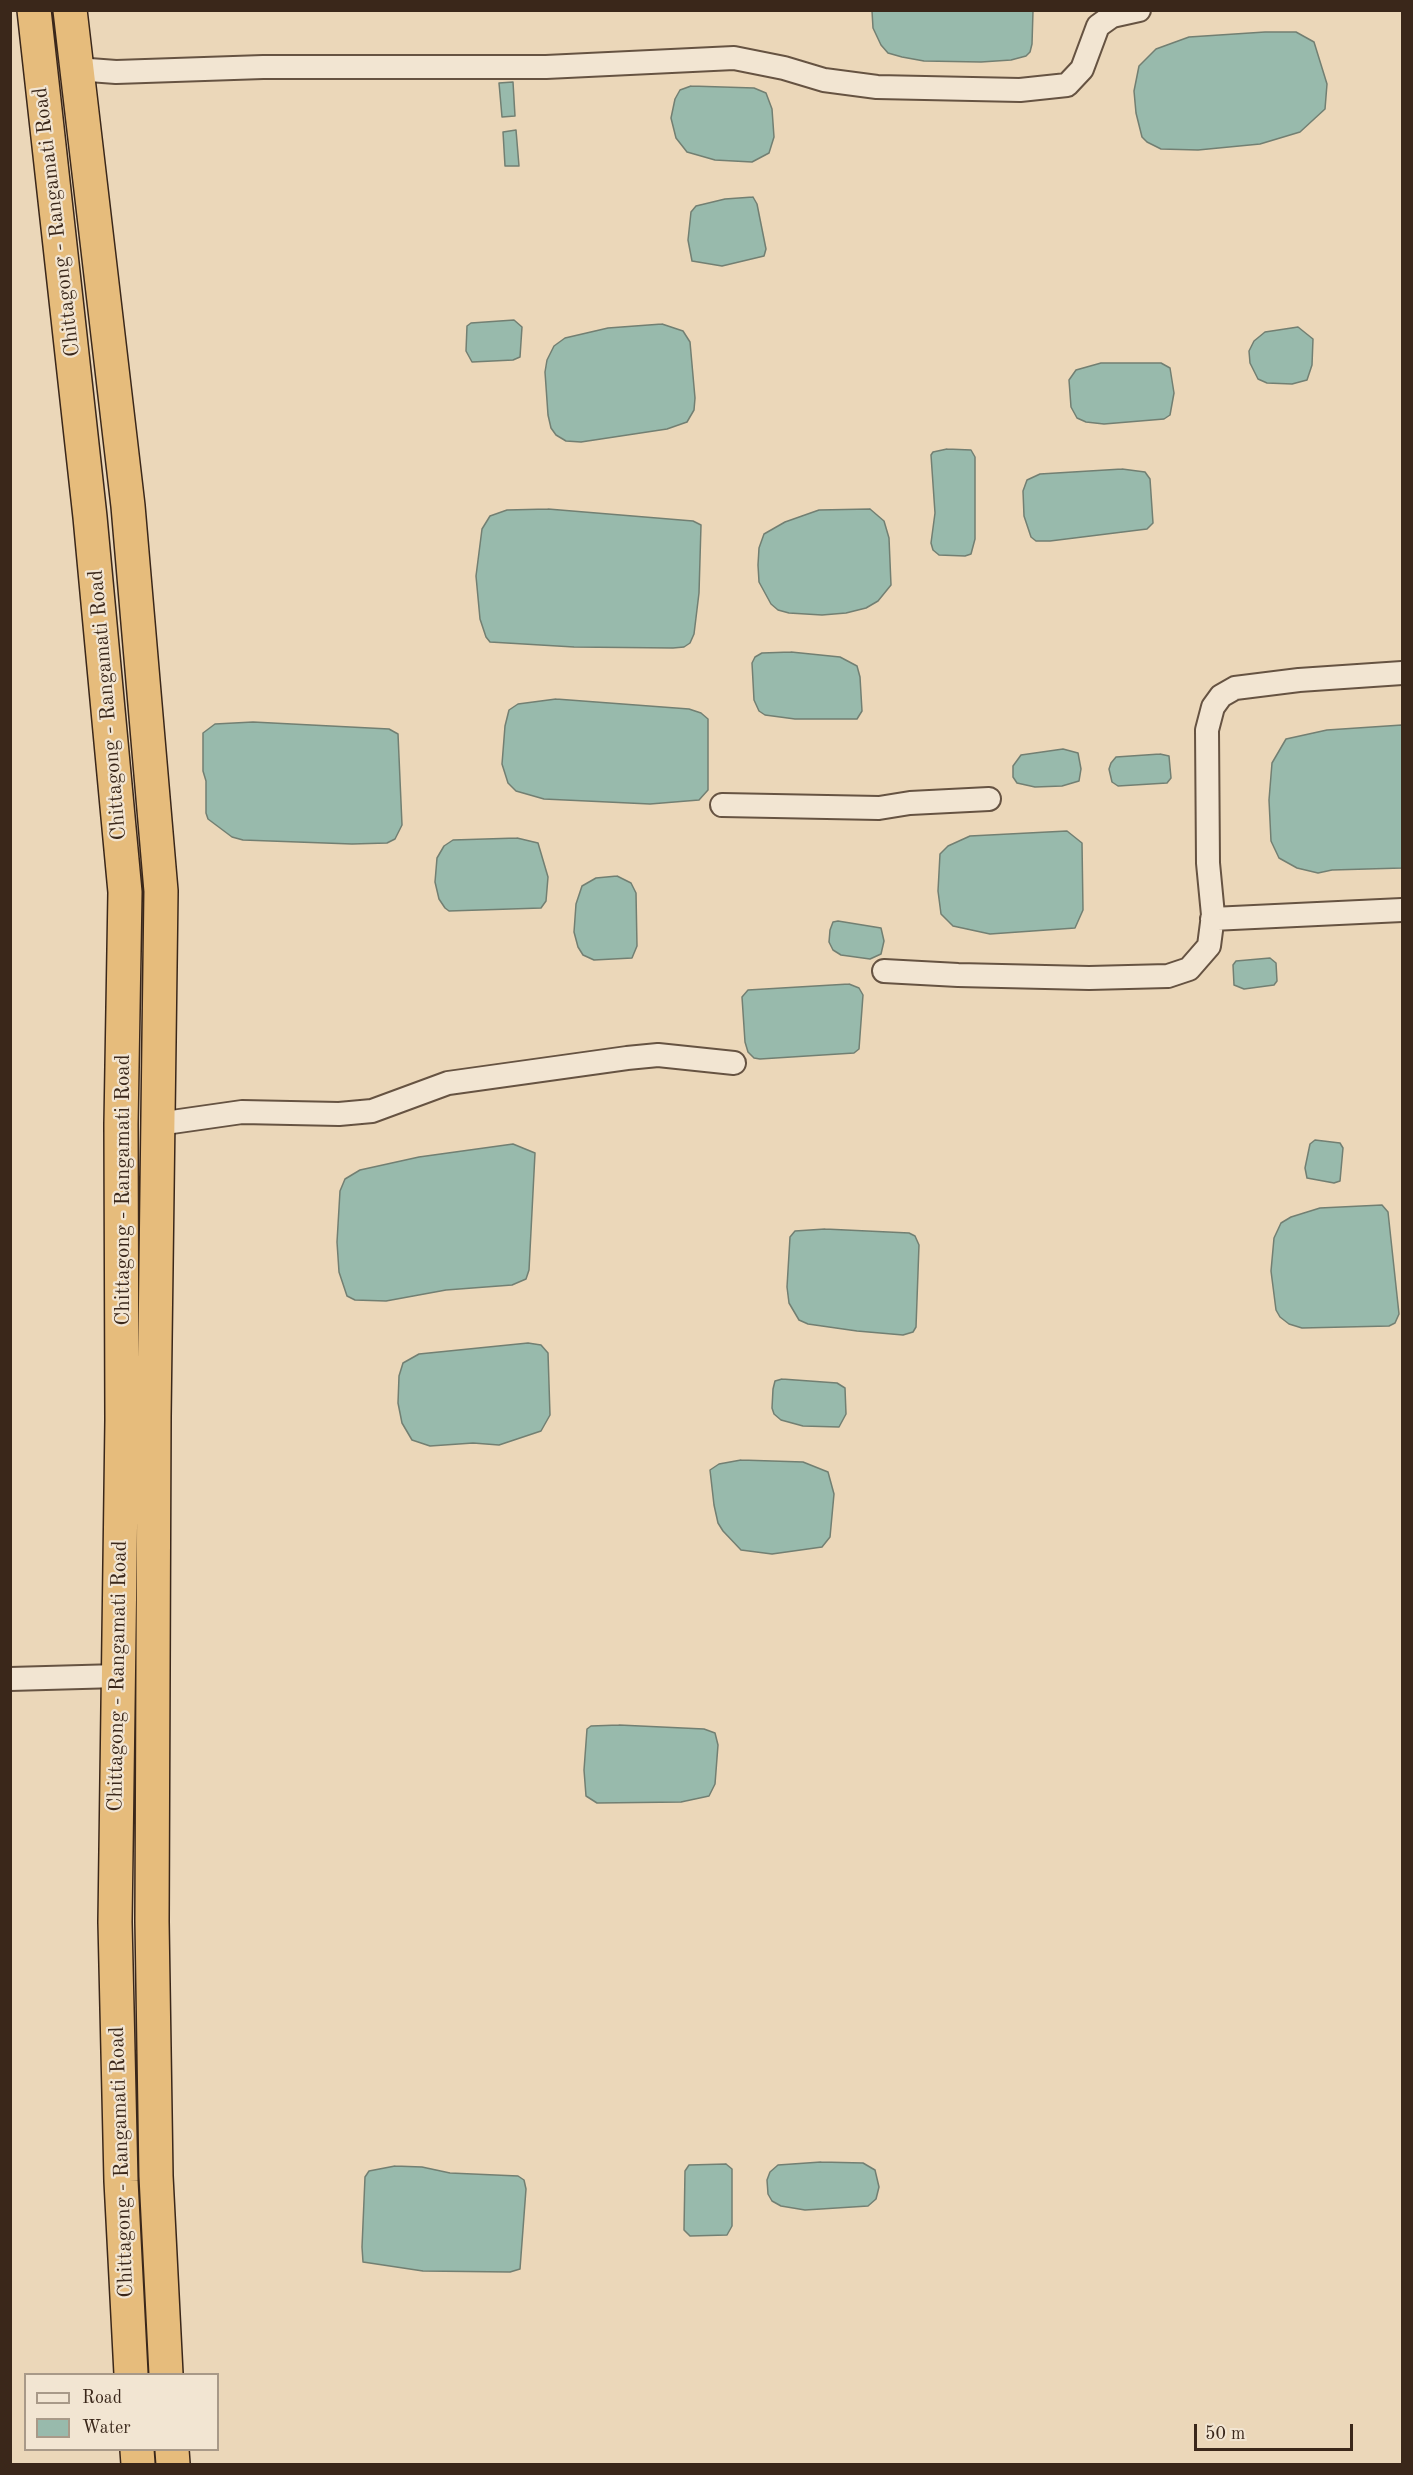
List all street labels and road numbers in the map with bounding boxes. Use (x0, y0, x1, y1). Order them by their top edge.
street label: Chittagong - Rangamati Road (28, 86, 86, 358)
street label: Chittagong - Rangamati Road (84, 569, 132, 841)
street label: Chittagong - Rangamati Road (110, 1054, 136, 1326)
street label: Chittagong - Rangamati Road (103, 1540, 133, 1812)
street label: Chittagong - Rangamati Road (105, 2026, 139, 2298)

